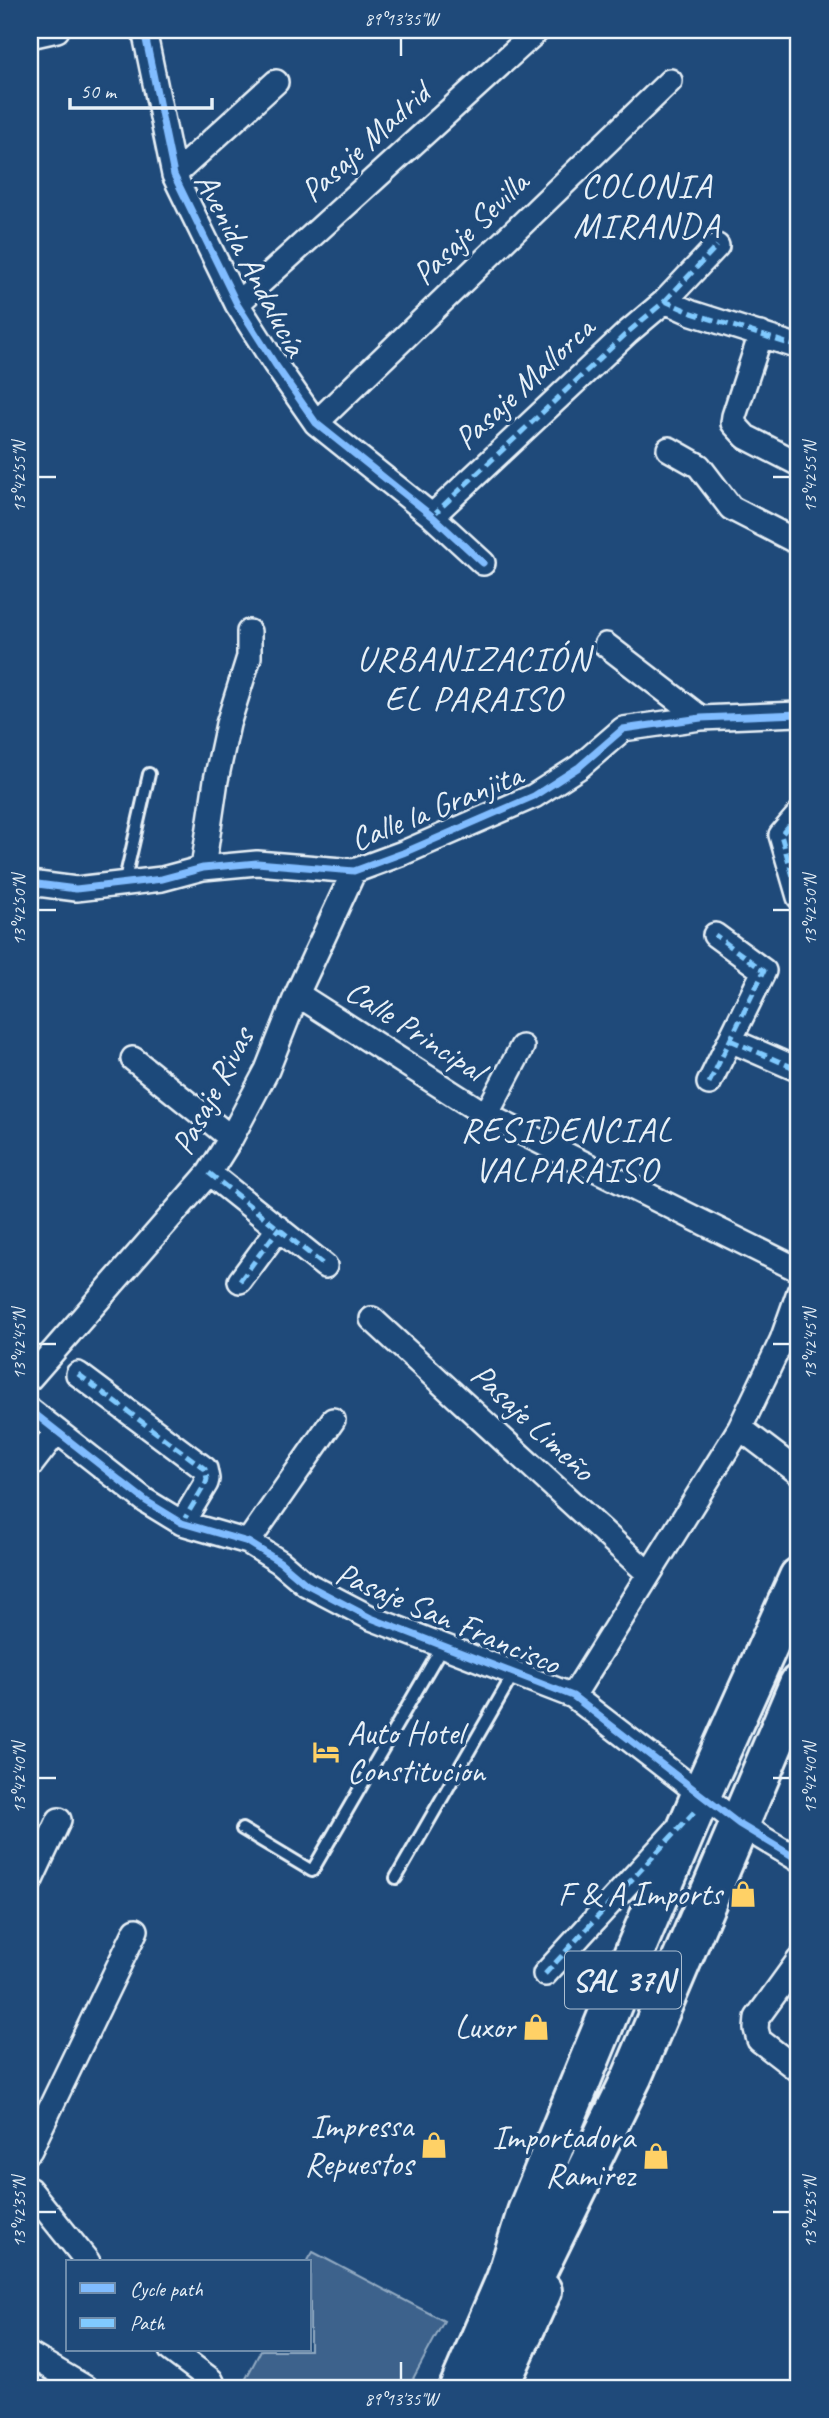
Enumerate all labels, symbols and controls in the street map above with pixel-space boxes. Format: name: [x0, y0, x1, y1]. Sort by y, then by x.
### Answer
text: 89°13'35"W: [364, 8, 441, 30]
scale bar: [70, 66, 212, 110]
street label: Pasaje Madrid: [291, 69, 442, 211]
text: 50 m: [80, 78, 118, 104]
street label: Pasaje Sevilla: [403, 160, 539, 294]
district label: COLONIA MIRANDA: [573, 163, 721, 248]
street label: Avenida Andalucía: [185, 165, 318, 365]
street label: Pasaje Mallorca: [445, 306, 605, 459]
text: 13°42'55"N: [8, 438, 30, 512]
text: 13°42'55"N: [799, 438, 821, 512]
district label: URBANIZACIÓN EL PARAISO: [357, 636, 594, 721]
street label: Calle la Granjita: [344, 753, 530, 860]
text: 13°42'50"N: [8, 871, 30, 945]
text: 13°42'50"N: [799, 871, 821, 945]
street label: Calle Principal: [338, 970, 497, 1093]
street label: Pasaje Rivas: [161, 1018, 264, 1162]
district label: RESIDENCIAL VALPARAISO: [461, 1107, 673, 1192]
text: 13°42'45"N: [8, 1305, 30, 1379]
text: 13°42'45"N: [799, 1305, 821, 1379]
street label: Pasaje Limeño: [462, 1354, 606, 1492]
street label: Pasaje San Francisco: [330, 1552, 568, 1685]
place label: Auto Hotel Constitucion: [347, 1712, 487, 1792]
hotel icon: Auto Hotel Constitucion: [311, 1737, 341, 1767]
text: 13°42'40"N: [8, 1739, 30, 1813]
text: 13°42'40"N: [799, 1739, 821, 1813]
place label: F & A Imports: [558, 1873, 725, 1915]
shop icon: F & A Imports: [728, 1879, 758, 1909]
road number: SAL 37N: [565, 1952, 681, 2008]
place label: Luxor: [455, 2006, 517, 2048]
shop icon: Luxor: [521, 2012, 551, 2042]
place label: Impressa Repuestos: [304, 2105, 416, 2185]
place label: Importadora Ramirez: [492, 2116, 638, 2196]
shop icon: Impressa Repuestos: [419, 2130, 449, 2160]
shop icon: Importadora Ramirez: [641, 2141, 671, 2171]
text: 13°42'35"N: [8, 2173, 30, 2247]
text: 13°42'35"N: [799, 2173, 821, 2247]
legend: [66, 2260, 312, 2352]
text: Cycle path: [130, 2276, 203, 2302]
text: Path: [130, 2310, 166, 2336]
text: 89°13'35"W: [364, 2388, 441, 2410]

